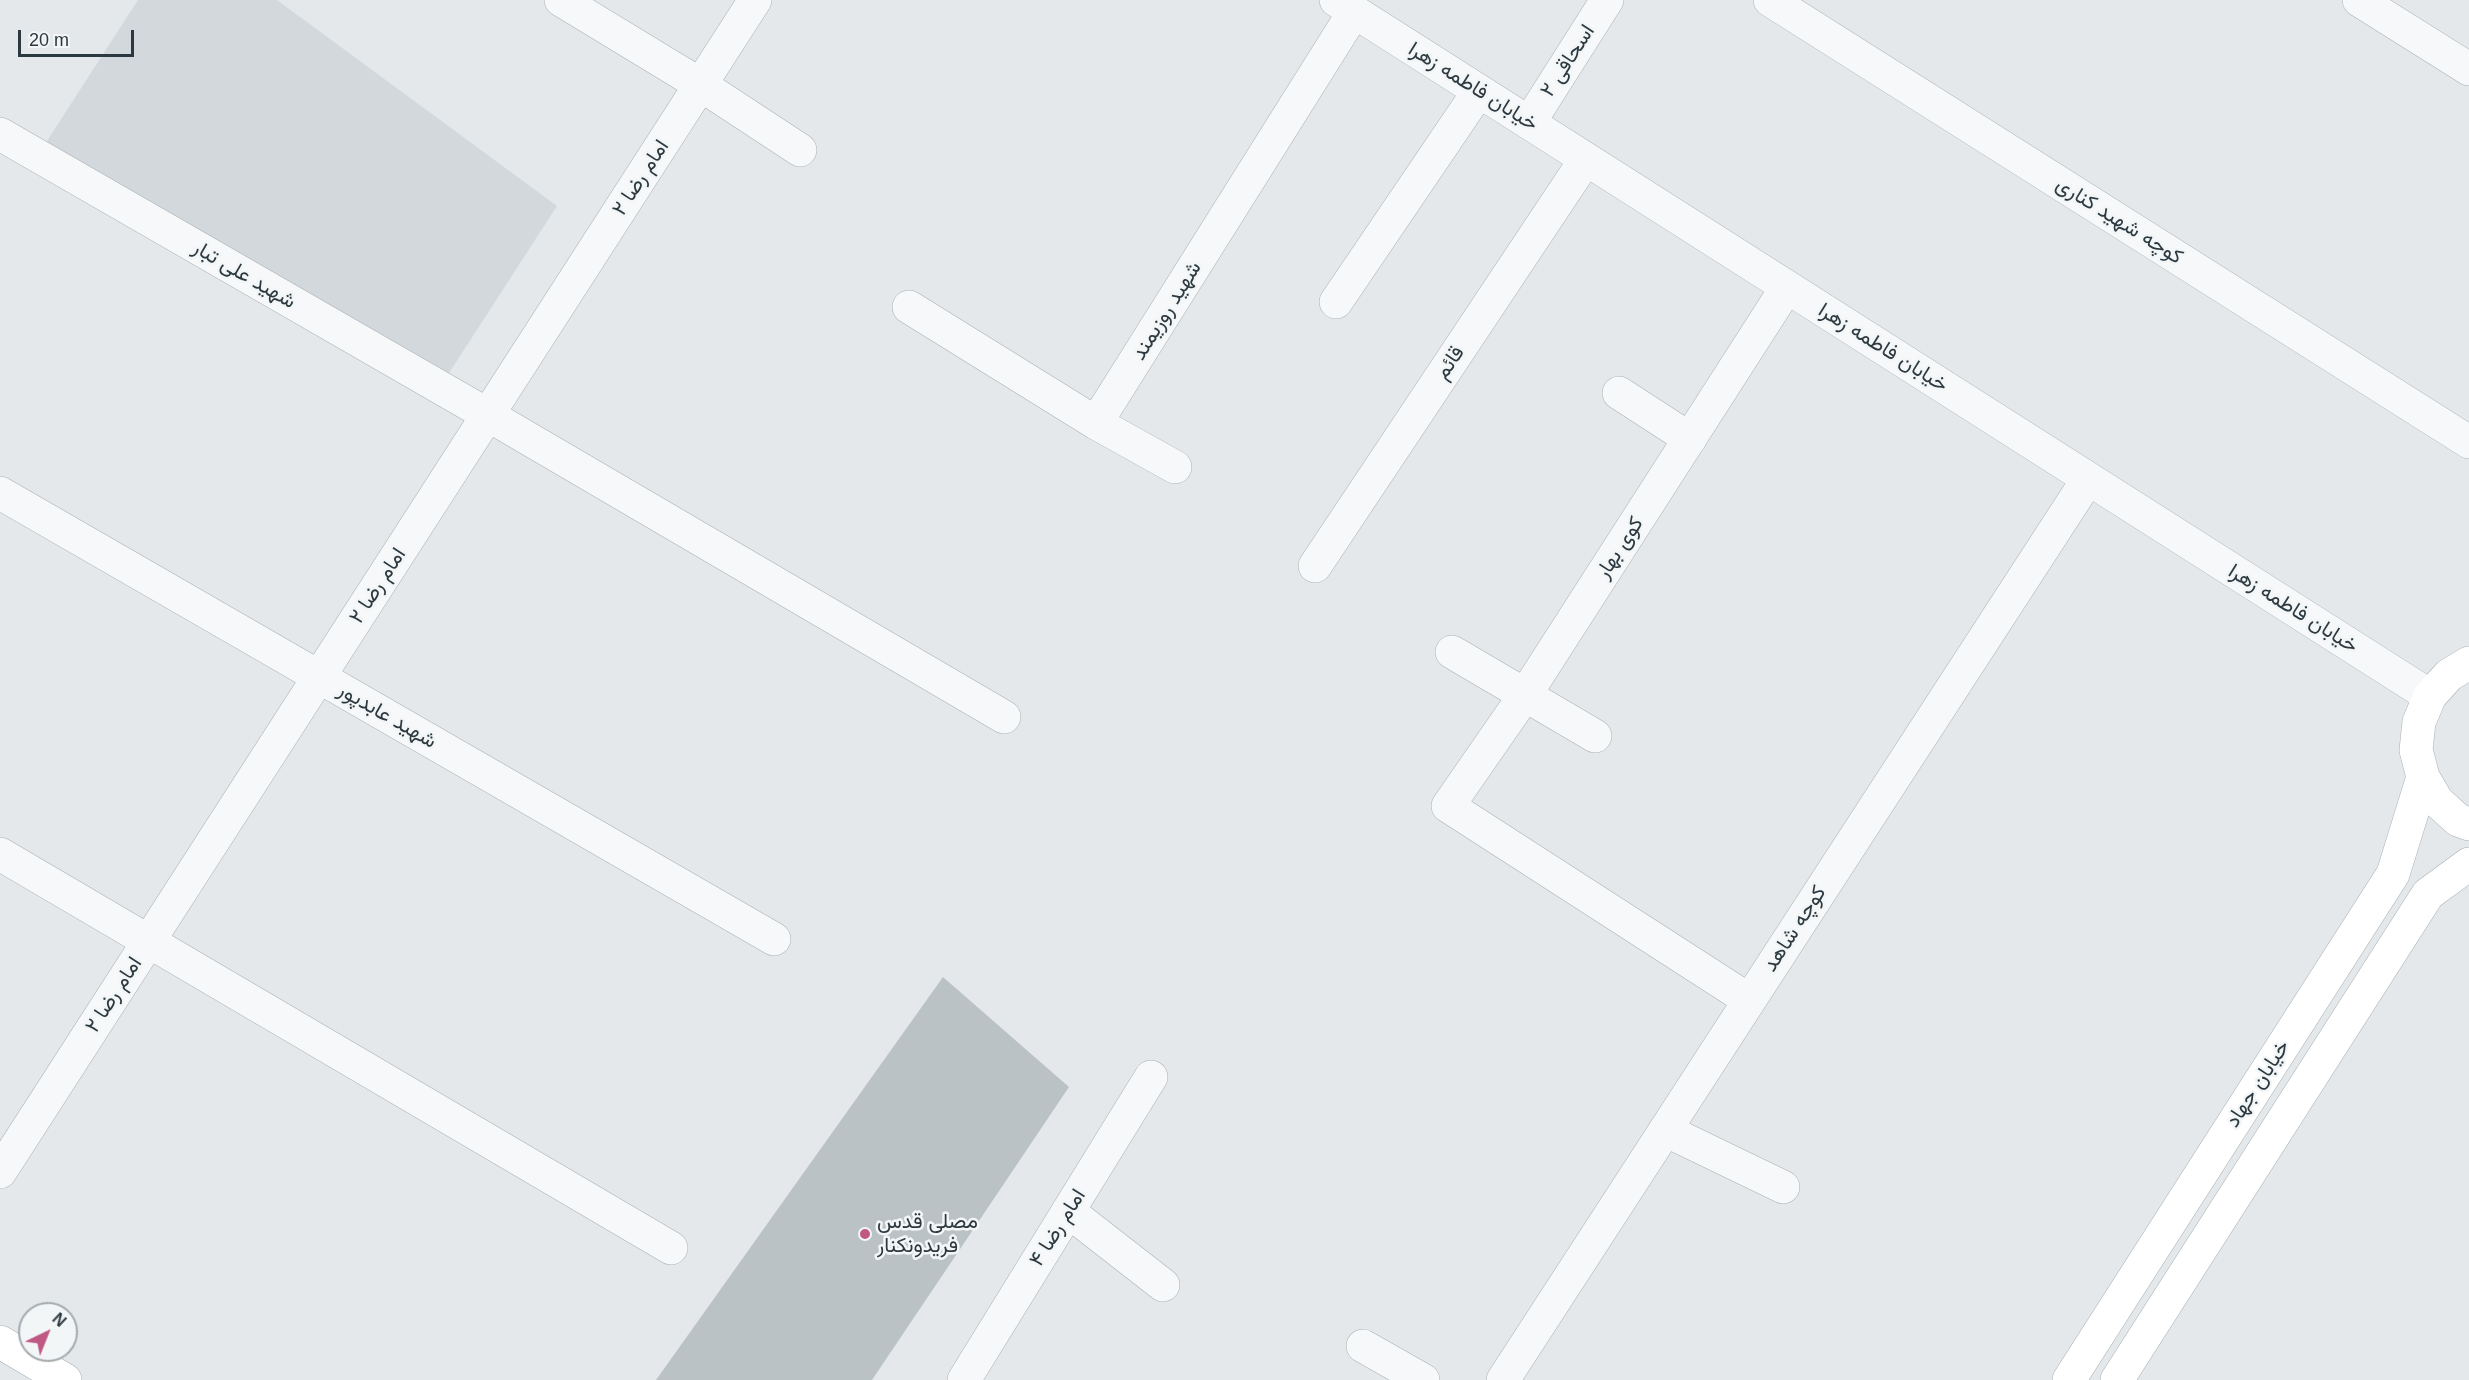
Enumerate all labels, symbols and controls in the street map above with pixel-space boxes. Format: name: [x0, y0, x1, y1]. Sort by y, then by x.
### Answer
scale bar: [21, 18, 136, 56]
street label: اسحاقی ۲: [1535, 20, 1601, 102]
text: 20 m: [29, 30, 69, 50]
street label: خیابان فاطمه زهرا: [1404, 37, 1542, 137]
street label: امام رضا ۲: [607, 135, 675, 221]
street label: کوچه شهید کناری: [2051, 172, 2187, 270]
street label: شهید علی تبار: [188, 235, 300, 315]
street label: شهید روزیمند: [1127, 257, 1207, 365]
street label: خیابان فاطمه زهرا: [1814, 298, 1952, 398]
street label: قائم: [1430, 342, 1470, 384]
street label: کوی بهار: [1591, 512, 1649, 584]
street label: امام رضا ۲: [344, 543, 412, 629]
street label: خیابان فاطمه زهرا: [2224, 559, 2362, 659]
street label: شهید عابدپور: [333, 678, 441, 754]
street label: کوچه شاهد: [1758, 881, 1832, 977]
street label: امام رضا ۲: [80, 952, 148, 1038]
street label: خیابان جهاد: [2220, 1036, 2296, 1132]
street label: امام رضا ۴: [1024, 1185, 1092, 1271]
place label: مصلی قدس فریدونکنار: [877, 1209, 978, 1259]
marker: مصلی قدس فریدونکنار: [858, 1227, 872, 1241]
north arrow: [18, 1302, 78, 1362]
text: N: [49, 1310, 69, 1330]

